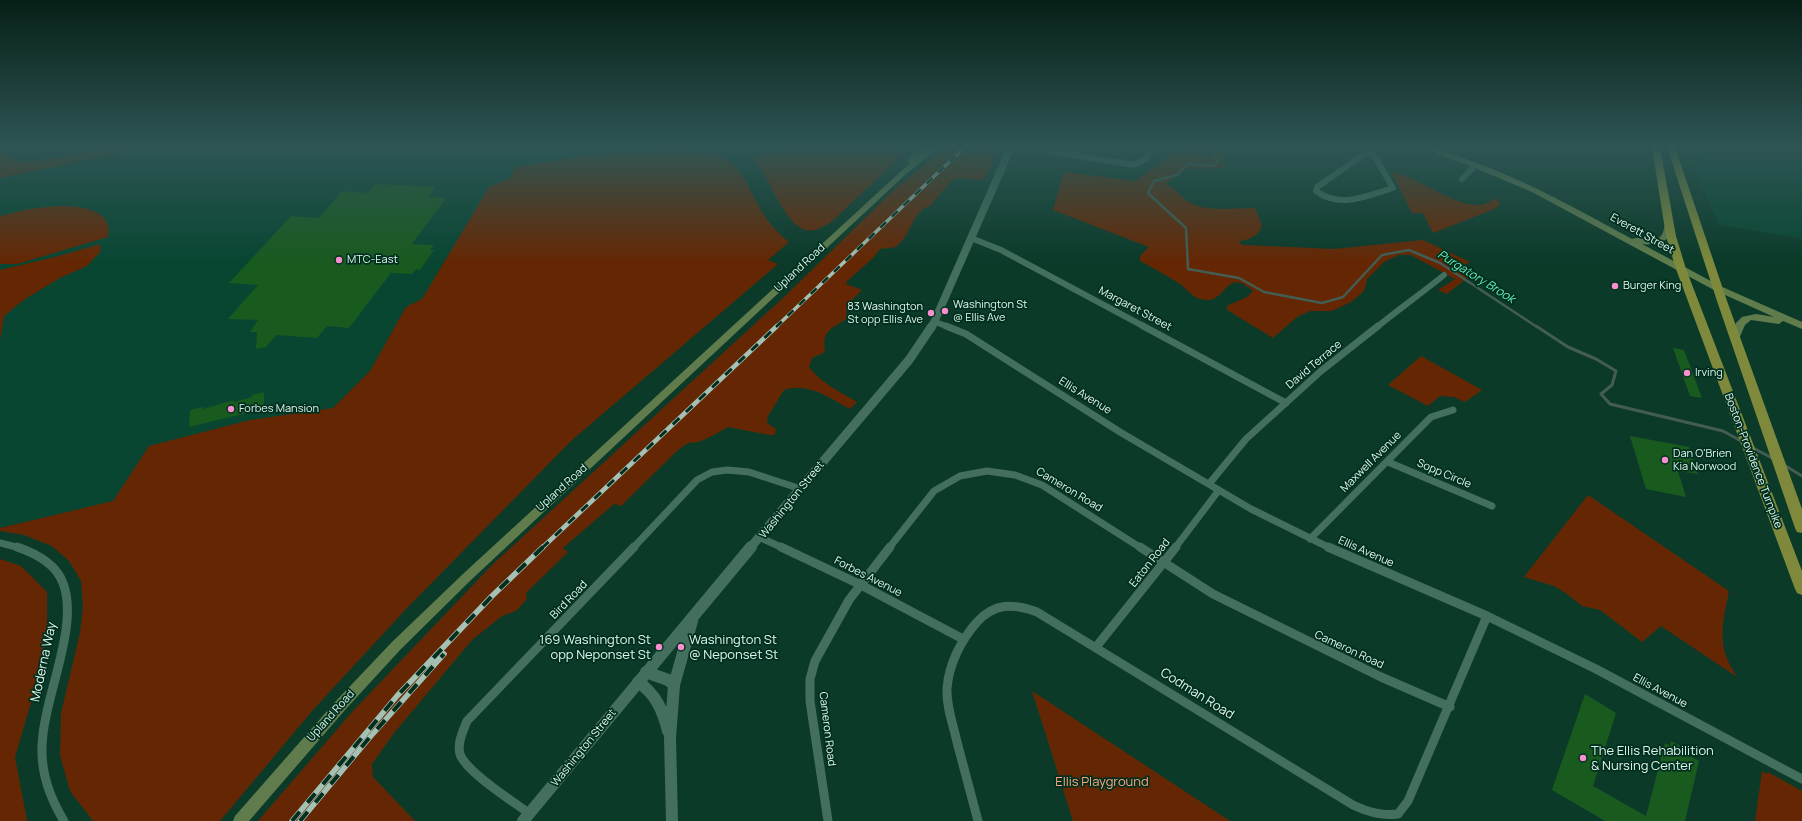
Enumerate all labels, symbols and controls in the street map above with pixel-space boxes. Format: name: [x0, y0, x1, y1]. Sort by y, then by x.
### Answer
street label: Everett Street: [1608, 211, 1676, 257]
street label: Upland Road: [772, 241, 828, 295]
water label: Purgatory Brook: [1435, 247, 1517, 307]
place label: MTC-East: [347, 253, 398, 267]
marker: MTC-East: [334, 255, 344, 265]
place label: Burger King: [1623, 279, 1681, 293]
marker: Burger King: [1610, 281, 1620, 291]
street label: Margaret Street: [1096, 284, 1174, 334]
place label: Washington St @ Ellis Ave: [953, 298, 1027, 324]
place label: 83 Washington St opp Ellis Ave: [847, 300, 923, 326]
marker: Washington St @ Ellis Ave: [940, 306, 950, 316]
marker: 83 Washington St opp Ellis Ave: [926, 308, 936, 318]
street label: David Terrace: [1284, 338, 1344, 392]
place label: Irving: [1695, 366, 1723, 380]
marker: Irving: [1682, 368, 1692, 378]
street label: Ellis Avenue: [1056, 375, 1114, 417]
street label: Boston-Providence Turnpike: [1721, 392, 1785, 530]
place label: Forbes Mansion: [239, 402, 319, 416]
marker: Forbes Mansion: [226, 404, 236, 414]
street label: Maxwell Avenue: [1338, 429, 1404, 495]
place label: Dan O'Brien Kia Norwood: [1673, 447, 1736, 473]
marker: Dan O'Brien Kia Norwood: [1660, 455, 1670, 465]
street label: Sopp Circle: [1415, 457, 1473, 491]
street label: Washington Street: [757, 459, 827, 541]
street label: Upland Road: [534, 462, 590, 514]
street label: Cameron Road: [1034, 465, 1104, 515]
street label: Ellis Avenue: [1336, 534, 1396, 570]
street label: Eaton Road: [1127, 536, 1173, 590]
street label: Forbes Avenue: [832, 554, 904, 600]
street label: Bird Road: [548, 578, 590, 622]
street label: Moderna Way: [28, 621, 60, 703]
street label: Cameron Road: [1312, 628, 1386, 672]
place label: 169 Washington St opp Neponset St: [539, 632, 651, 663]
place label: Washington St @ Neponset St: [689, 632, 778, 663]
marker: 169 Washington St opp Neponset St: [654, 642, 664, 652]
marker: Washington St @ Neponset St: [676, 642, 686, 652]
street label: Codman Road: [1157, 665, 1237, 723]
street label: Ellis Avenue: [1631, 671, 1689, 711]
street label: Upland Road: [305, 688, 357, 744]
street label: Cameron Road: [816, 691, 838, 767]
street label: Washington Street: [549, 707, 619, 789]
place label: The Ellis Rehabilition & Nursing Center: [1591, 743, 1714, 774]
marker: The Ellis Rehabilition & Nursing Center: [1578, 753, 1588, 763]
park label: Ellis Playground: [1055, 774, 1149, 790]

